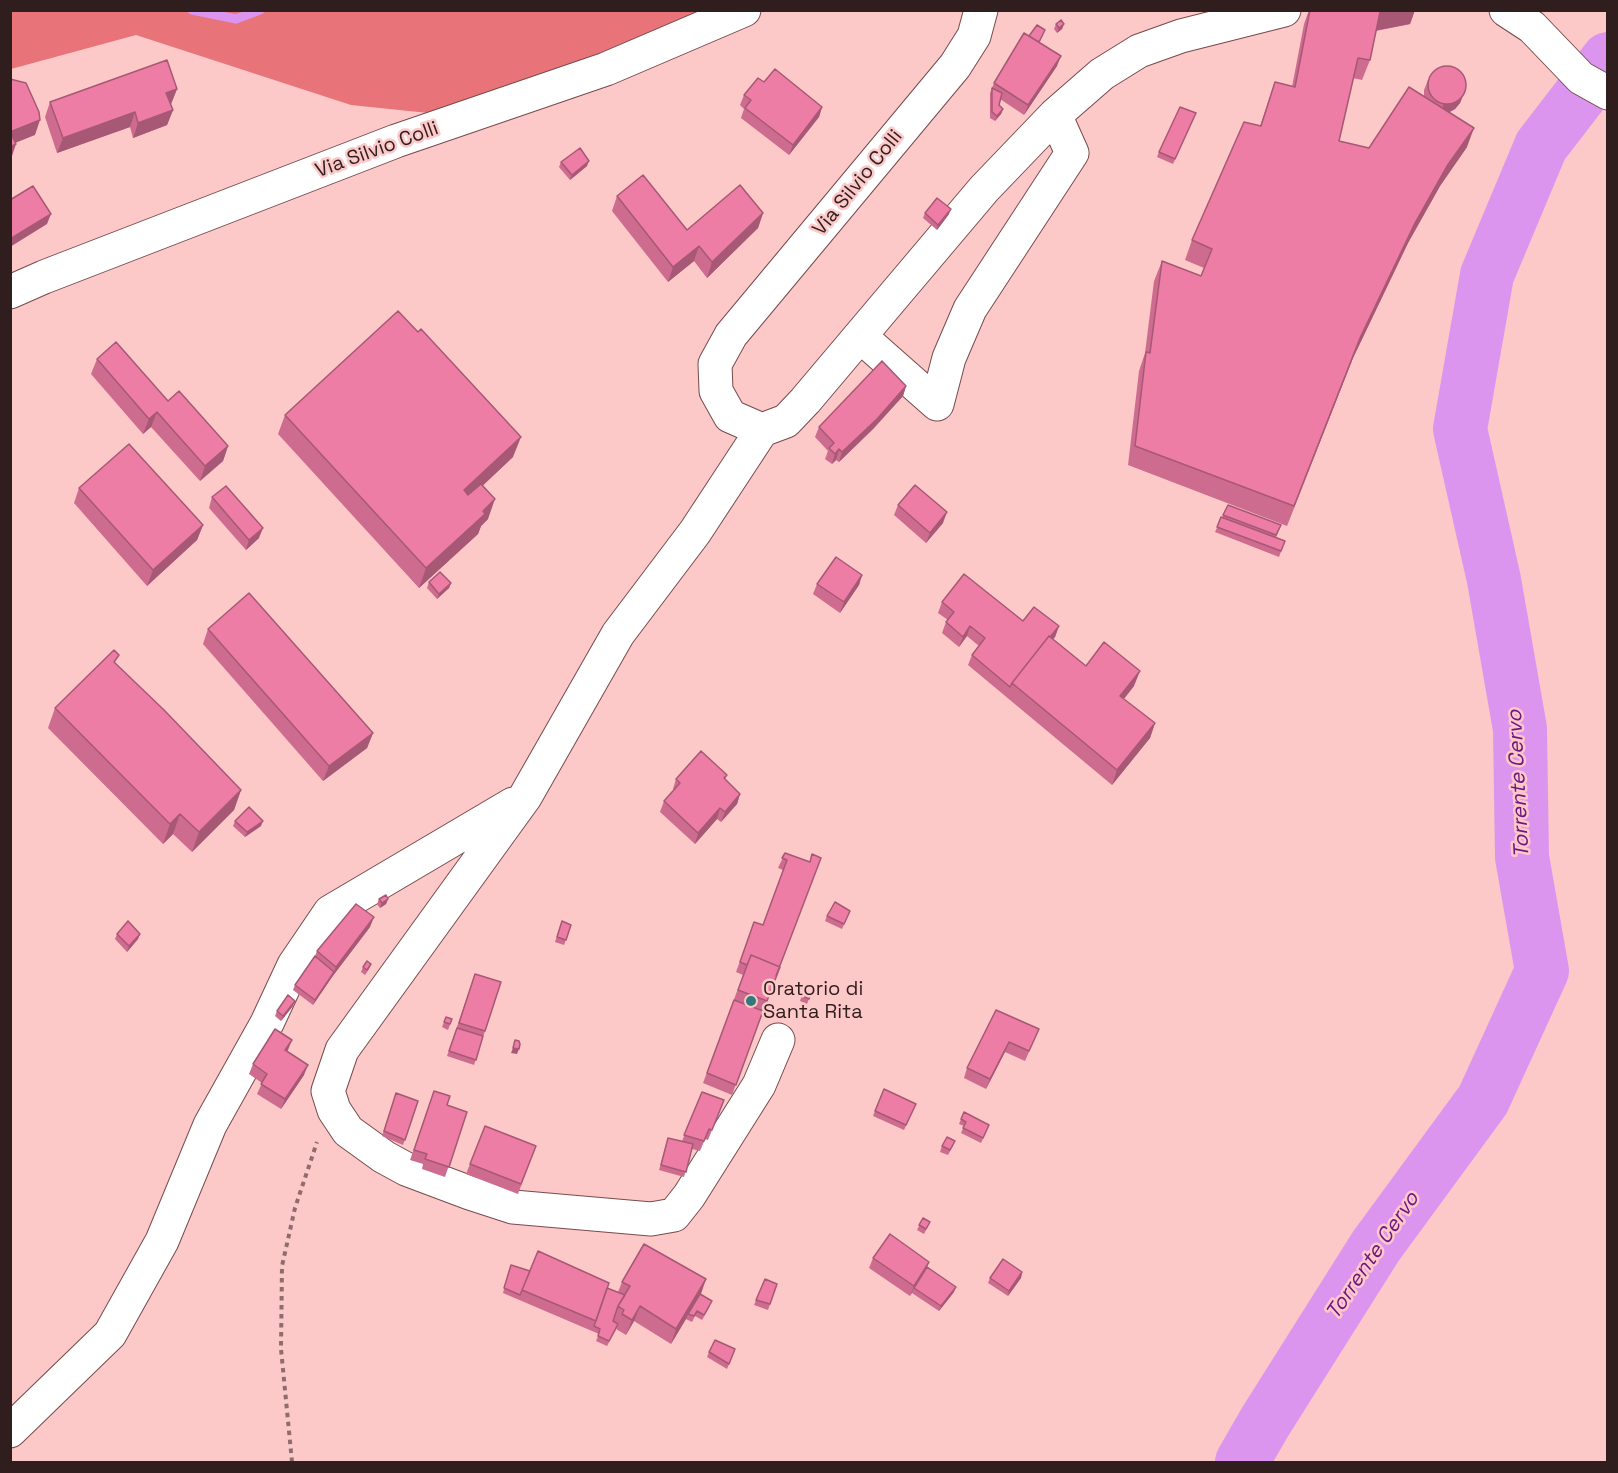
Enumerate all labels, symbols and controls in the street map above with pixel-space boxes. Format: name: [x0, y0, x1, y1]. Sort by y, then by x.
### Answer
street label: Via Silvio Colli: [312, 117, 442, 183]
street label: Via Silvio Colli: [808, 125, 908, 241]
water label: Torrente Cervo: [1503, 709, 1535, 859]
place label: Oratorio di Santa Rita: [763, 978, 863, 1025]
marker: Oratorio di Santa Rita: [744, 994, 758, 1008]
water label: Torrente Cervo: [1321, 1187, 1425, 1325]

